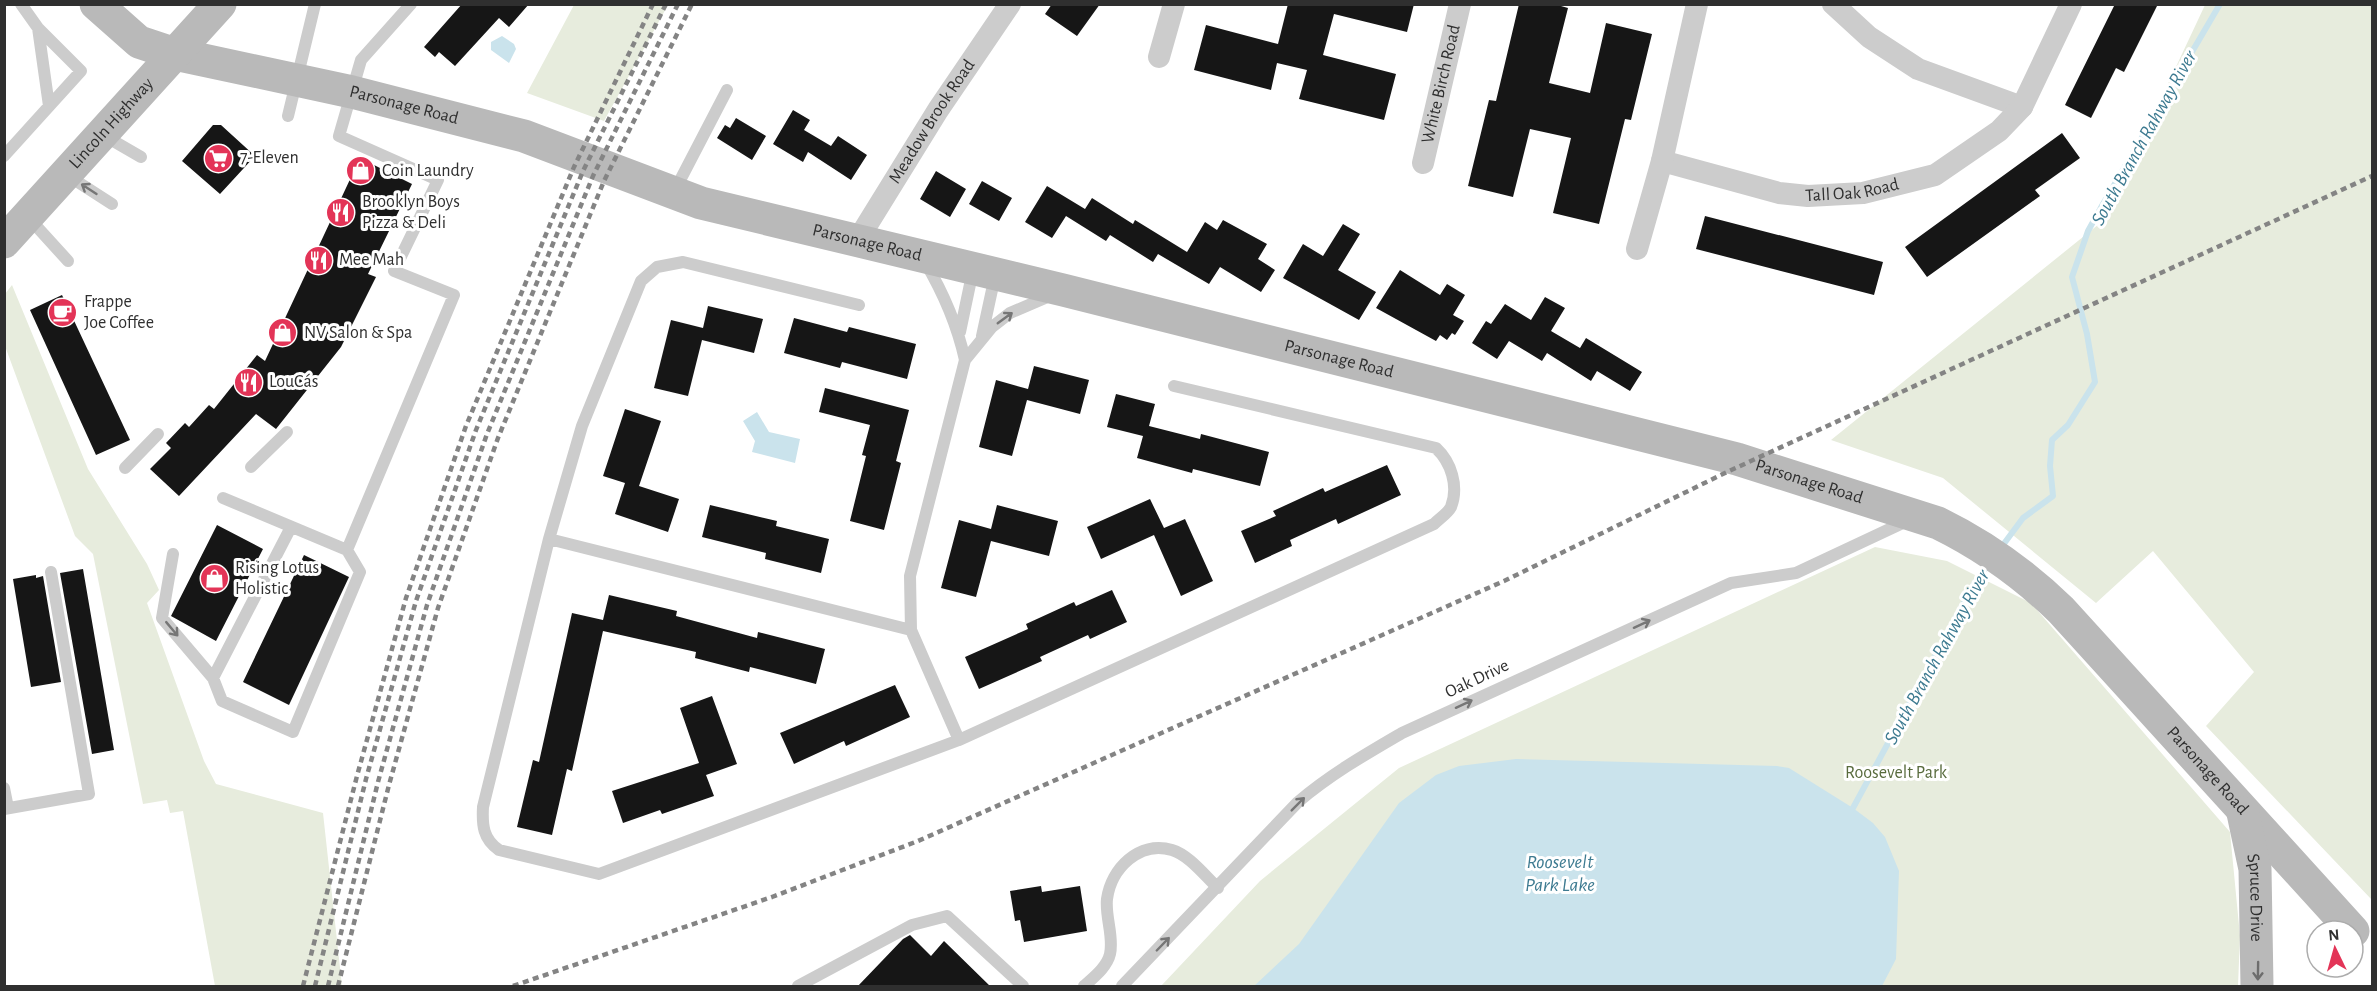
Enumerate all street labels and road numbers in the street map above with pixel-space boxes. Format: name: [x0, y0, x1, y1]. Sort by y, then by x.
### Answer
street label: White Birch Road: [1419, 23, 1464, 145]
street label: Meadow Brook Road: [886, 56, 978, 187]
street label: Lincoln Highway: [66, 74, 157, 172]
street label: Parsonage Road: [348, 83, 460, 128]
street label: Tall Oak Road: [1805, 175, 1901, 205]
street label: Parsonage Road: [811, 221, 924, 265]
street label: Parsonage Road: [1283, 337, 1395, 382]
street label: Parsonage Road: [1753, 456, 1865, 507]
street label: Oak Drive: [1442, 656, 1512, 702]
street label: Parsonage Road: [2163, 723, 2252, 818]
street label: Spruce Drive: [2243, 852, 2265, 942]

